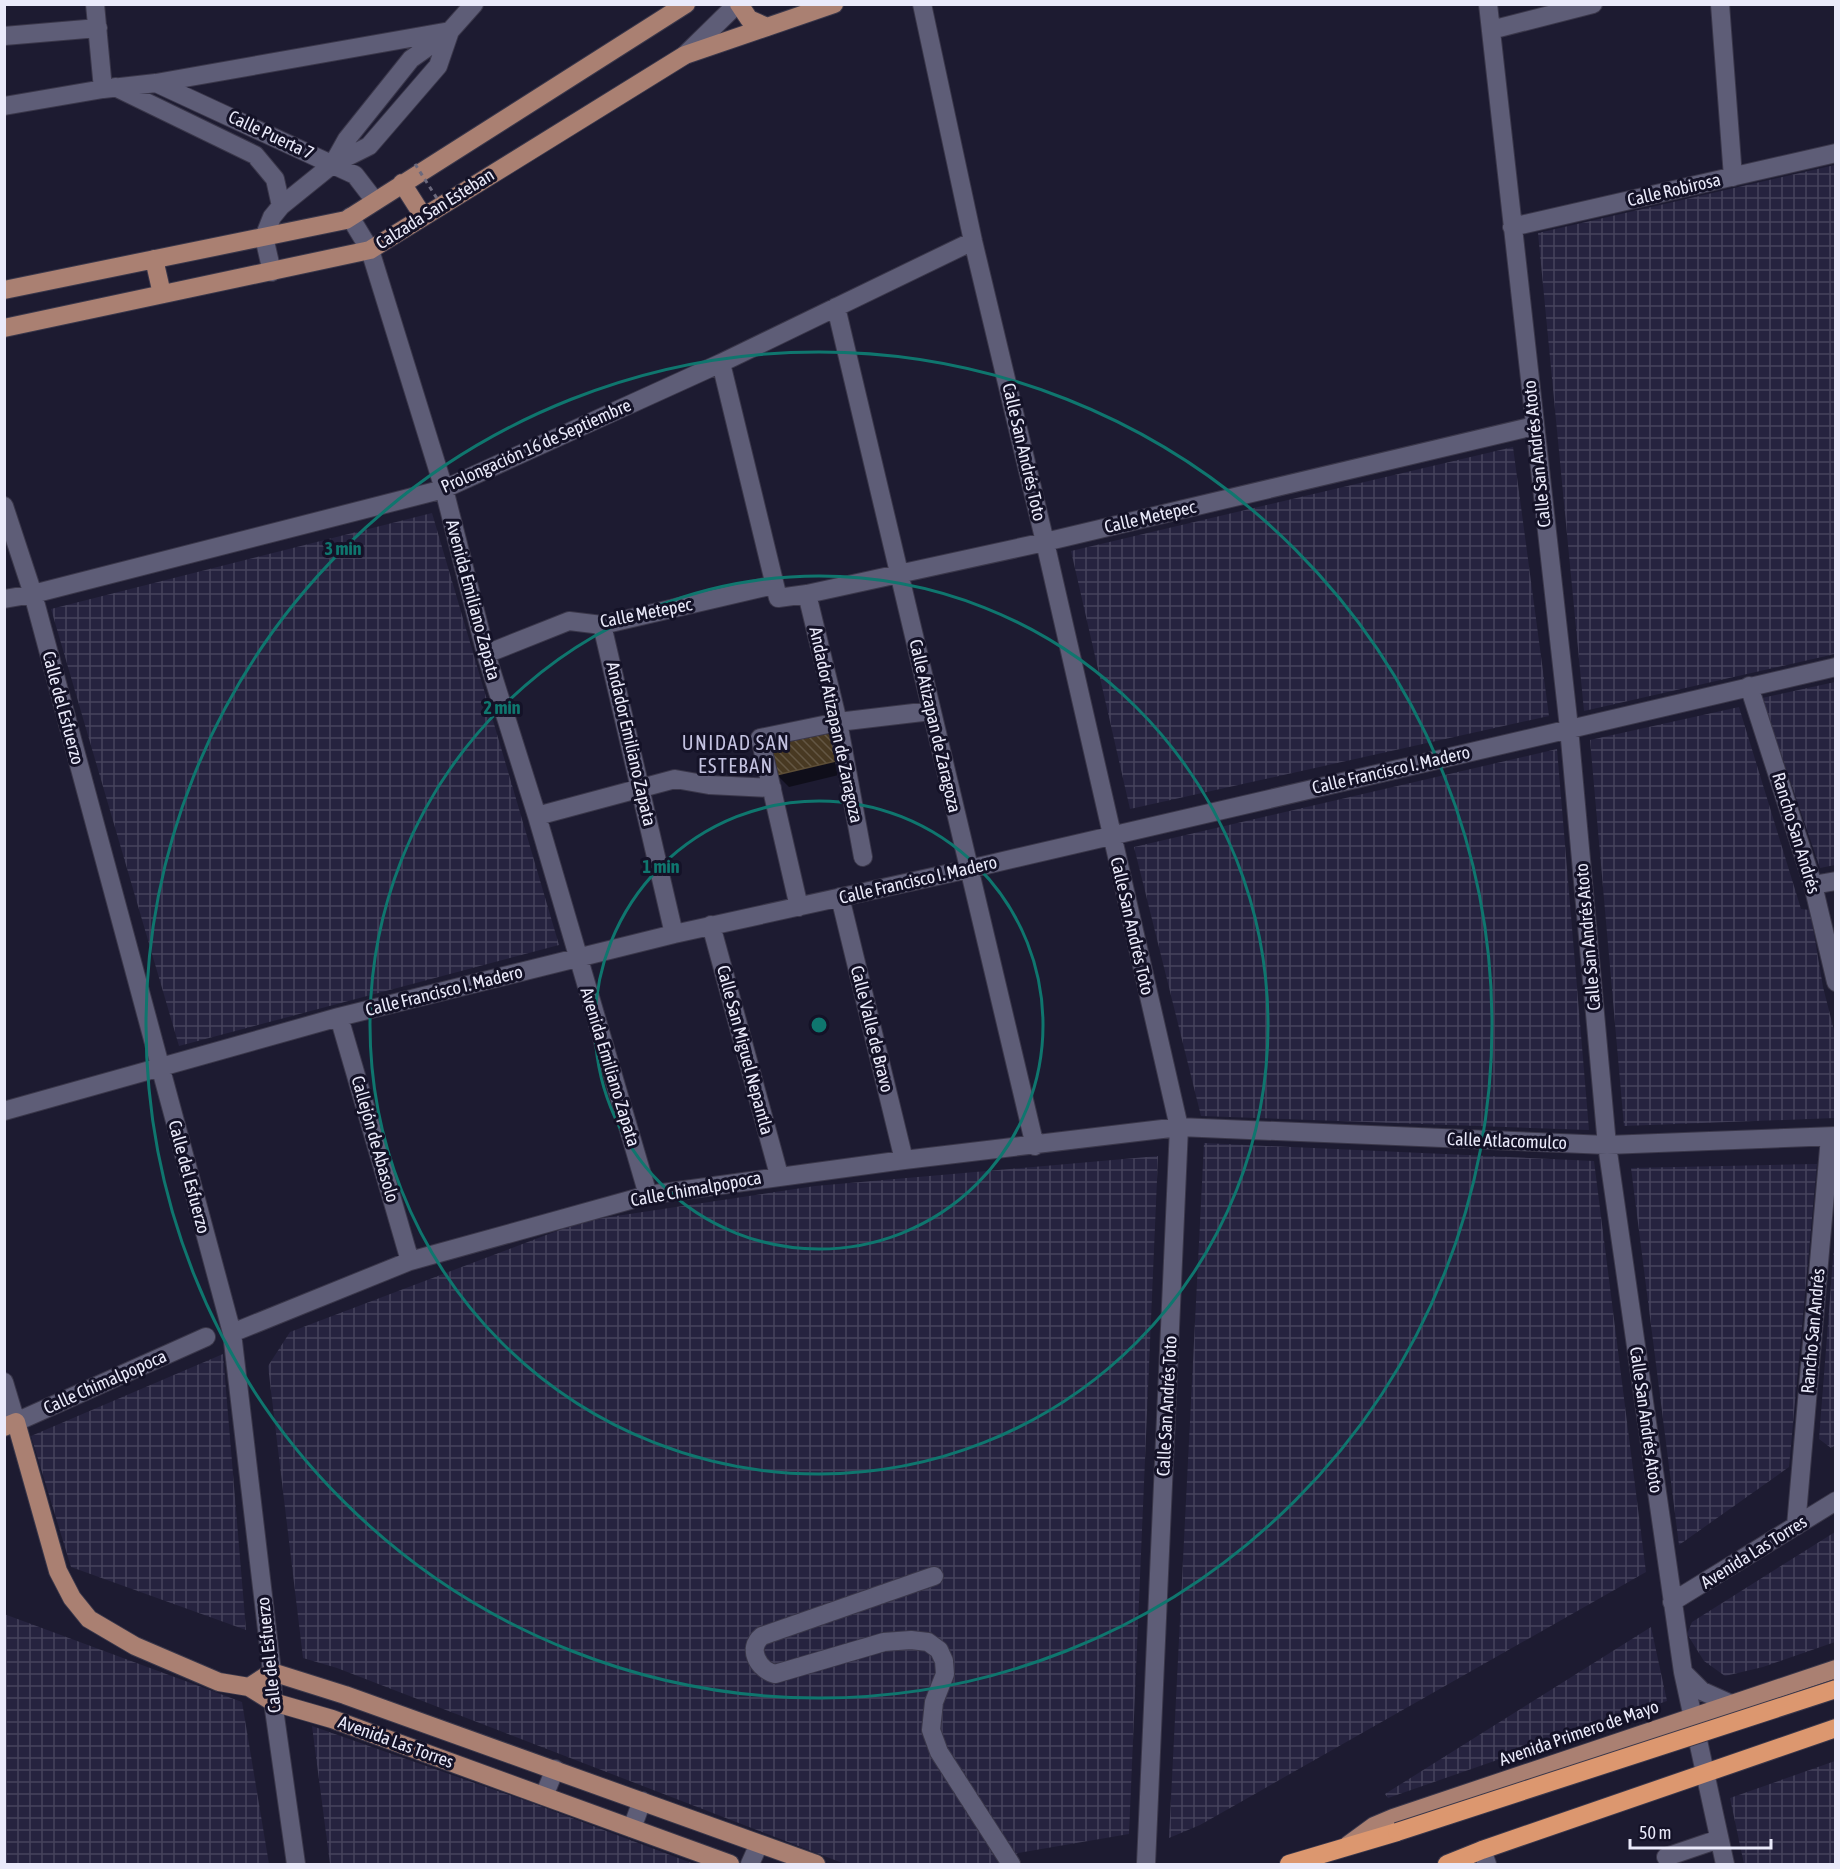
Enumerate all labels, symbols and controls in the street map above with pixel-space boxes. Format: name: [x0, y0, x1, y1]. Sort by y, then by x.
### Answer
street label: Calle Puerta 7: [225, 106, 317, 163]
street label: Calzada San Esteban: [372, 164, 498, 253]
street label: Calle Robirosa: [1625, 169, 1723, 210]
street label: Calle San Andrés Atoto: [1518, 379, 1555, 529]
street label: Calle San Andrés Toto: [998, 381, 1051, 523]
street label: Prolongación 16 de Septiembre: [437, 394, 634, 497]
street label: Calle Metepec: [1102, 496, 1198, 537]
street label: Avenida Emiliano Zapata: [442, 517, 505, 682]
text: 3 min: [325, 538, 362, 559]
street label: Calle Metepec: [598, 593, 694, 632]
street label: Andador Atizapan de Zaragoza: [805, 625, 868, 825]
street label: Calle Atizapan de Zaragoza: [905, 637, 966, 814]
street label: Calle del Esfuerzo: [38, 649, 89, 767]
street label: Andador Emiliano Zapata: [602, 660, 661, 828]
text: 2 min: [484, 697, 521, 718]
district label: UNIDAD SAN ESTEBAN: [682, 731, 790, 777]
street label: Calle Francisco I. Madero: [1310, 741, 1472, 798]
street label: Rancho San Andrés: [1768, 770, 1825, 896]
street label: Calle Francisco I. Madero: [837, 851, 999, 908]
street label: Calle San Andrés Toto: [1106, 855, 1159, 997]
text: 1 min: [643, 856, 680, 877]
street label: Calle San Andrés Atoto: [1571, 863, 1604, 1012]
street label: Calle Francisco I. Madero: [363, 961, 525, 1020]
street label: Calle San Miguel Nepantla: [713, 963, 778, 1137]
street label: Calle Valle de Bravo: [847, 963, 898, 1094]
street label: Avenida Emiliano Zapata: [576, 985, 645, 1149]
centre of rings: [809, 1015, 829, 1035]
street label: Callejón de Abasolo: [347, 1073, 404, 1205]
street label: Calle del Esfuerzo: [164, 1118, 215, 1236]
street label: Calle Atlacomulco: [1447, 1128, 1567, 1153]
street label: Calle Chimalpopoca: [629, 1167, 763, 1210]
street label: Rancho San Andrés: [1797, 1268, 1828, 1394]
street label: Calle San Andrés Toto: [1152, 1335, 1181, 1477]
street label: Calle Chimalpopoca: [40, 1345, 170, 1418]
street label: Calle San Andrés Atoto: [1626, 1345, 1667, 1495]
street label: Avenida Las Torres: [1697, 1511, 1811, 1593]
street label: Calle del Esfuerzo: [252, 1596, 285, 1714]
street label: Avenida Primero de Mayo: [1496, 1695, 1661, 1770]
street label: Avenida Las Torres: [336, 1711, 457, 1772]
scale bar: [1630, 1812, 1771, 1850]
text: 50 m: [1639, 1822, 1671, 1843]

